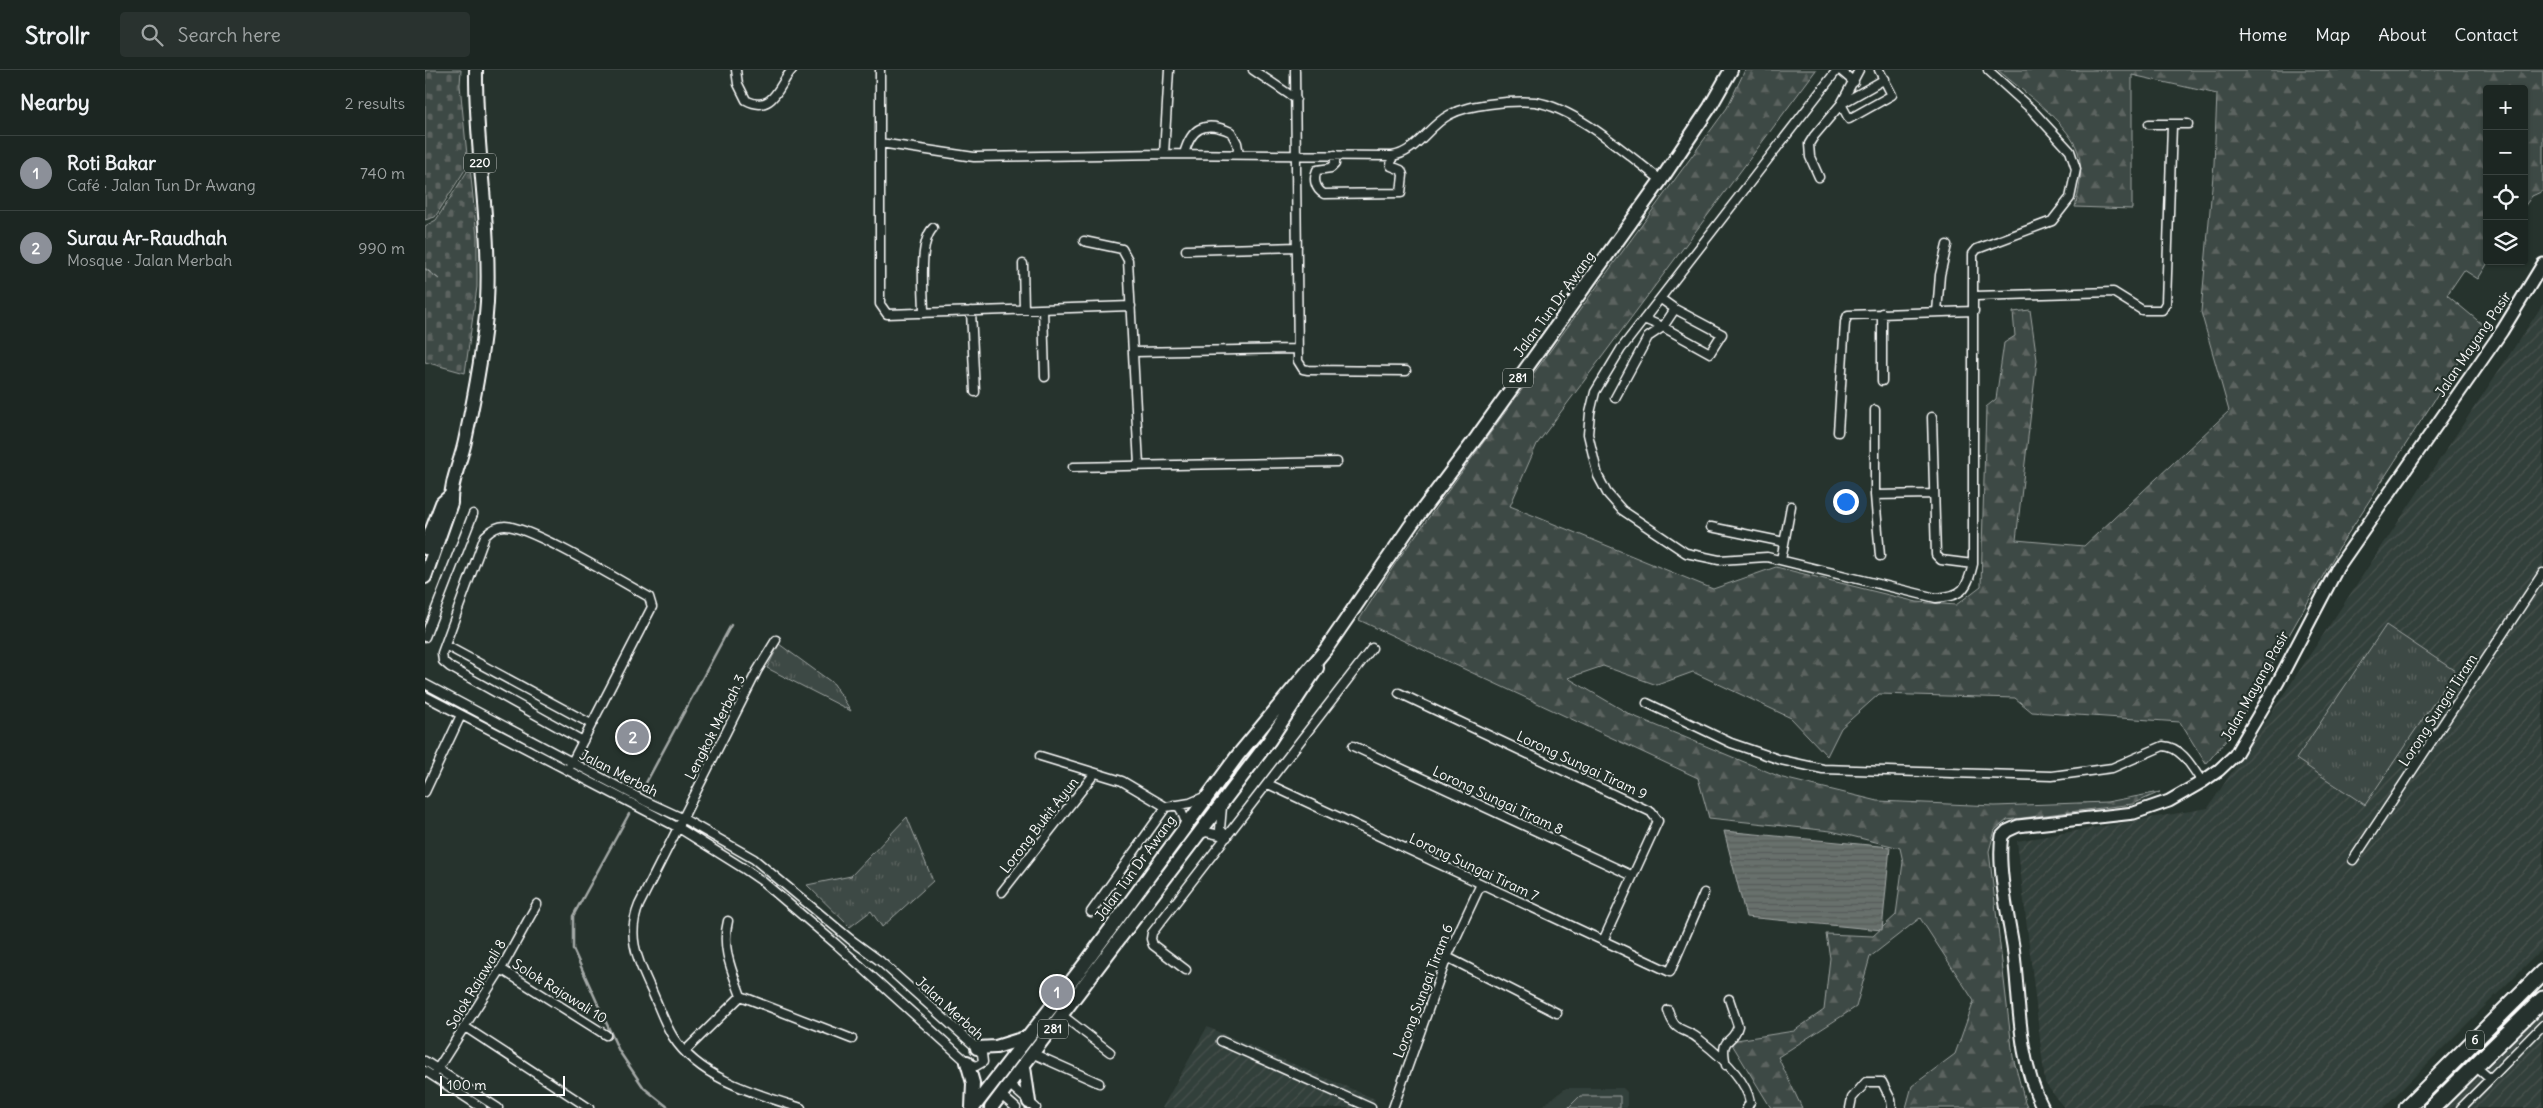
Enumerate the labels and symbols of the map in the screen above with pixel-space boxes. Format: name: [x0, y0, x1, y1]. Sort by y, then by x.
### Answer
road number: 220: [464, 154, 496, 172]
street label: Jalan Tun Dr Awang: [1510, 248, 1598, 360]
street label: Jalan Mayang Pasir: [2431, 288, 2515, 400]
road number: 281: [1503, 368, 1533, 388]
your location: [1833, 489, 1859, 515]
street label: Jalan Mayang Pasir: [2217, 627, 2293, 744]
street label: Lorong Sungai Tiram: [2395, 650, 2481, 770]
street label: Lengkok Merbah 3: [681, 671, 749, 783]
pin: 2: [617, 718, 649, 756]
street label: Lorong Sungai Tiram 9: [1514, 727, 1650, 803]
street label: Jalan Merbah: [577, 745, 661, 801]
street label: Lorong Sungai Tiram 8: [1430, 762, 1566, 838]
street label: Lorong Bukit Ayun: [996, 773, 1082, 877]
street label: Jalan Tun Dr Awang: [1091, 812, 1179, 924]
street label: Lorong Sungai Tiram 7: [1406, 829, 1542, 905]
street label: Lorong Sungai Tiram 6: [1389, 921, 1457, 1061]
street label: Solok Rajawali 8: [442, 936, 510, 1032]
street label: Solok Rajawali 10: [509, 955, 611, 1027]
street label: Jalan Merbah: [912, 973, 988, 1043]
pin: 1: [1041, 973, 1073, 1011]
road number: 281: [1038, 1020, 1068, 1039]
road number: 6: [2466, 1030, 2484, 1050]
scale bar: [440, 1073, 565, 1096]

